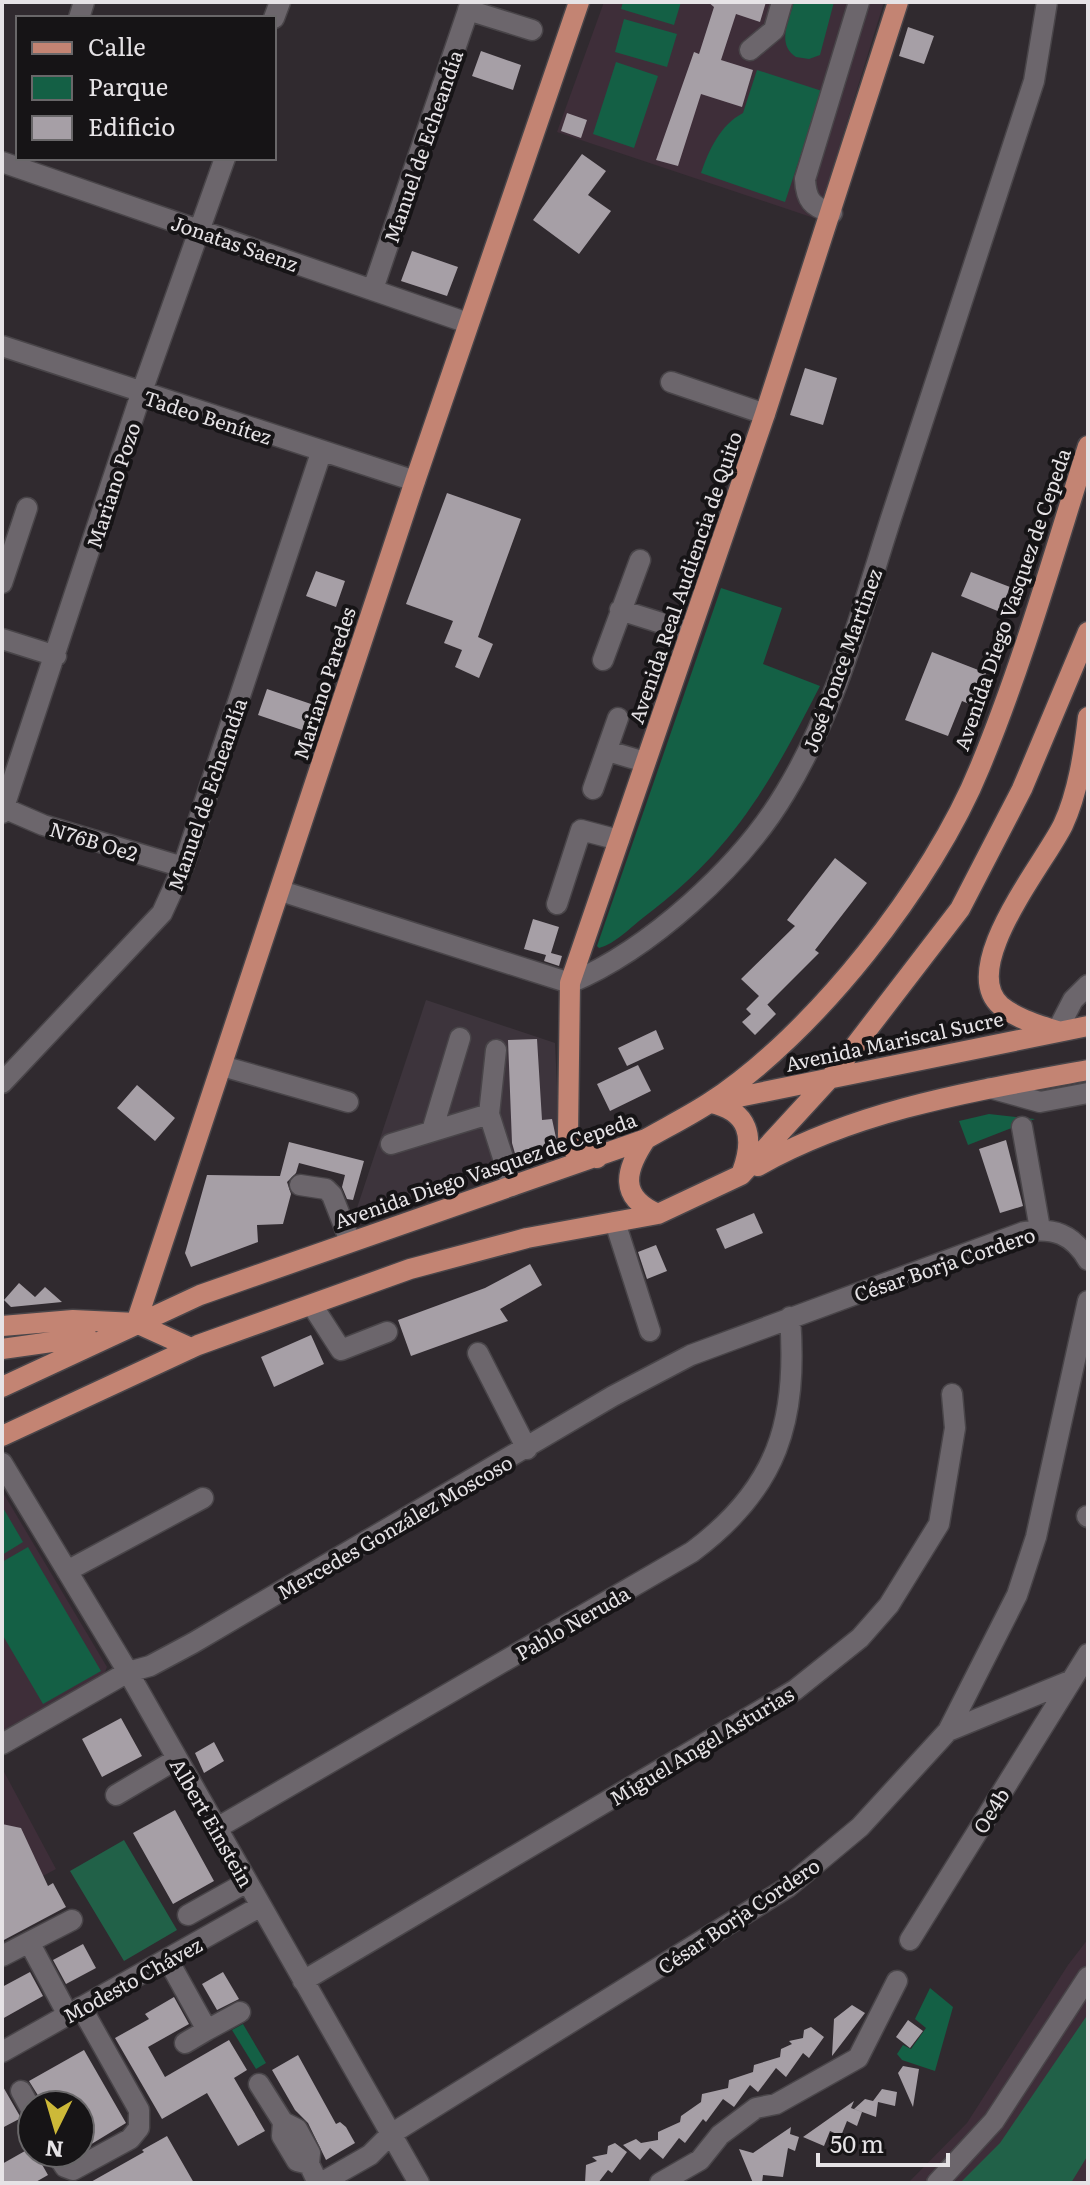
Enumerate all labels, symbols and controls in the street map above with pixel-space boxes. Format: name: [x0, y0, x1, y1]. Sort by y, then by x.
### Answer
legend: [16, 16, 276, 160]
text: Calle: [88, 28, 146, 63]
street label: Manuel de Echeandía: [375, 45, 469, 247]
text: Parque: [88, 68, 168, 103]
text: Edificio: [88, 108, 175, 143]
street label: Jonatas Saenz: [168, 206, 303, 278]
street label: Tadeo Benítez: [140, 381, 276, 451]
street label: Mariano Pozo: [78, 418, 146, 552]
street label: Avenida Real Audiencia de Quito: [620, 427, 748, 727]
street label: Avenida Diego Vasquez de Cepeda: [945, 444, 1077, 754]
street label: José Ponce Martinez: [794, 564, 888, 756]
street label: Mariano Paredes: [284, 603, 362, 763]
street label: Manuel de Echeandía: [159, 693, 253, 895]
street label: N76B Oe2: [46, 812, 142, 868]
street label: Avenida Mariscal Sucre: [782, 1002, 1006, 1078]
street label: Avenida Diego Vasquez de Cepeda: [330, 1103, 640, 1235]
street label: César Borja Cordero: [849, 1218, 1039, 1308]
street label: Mercedes González Moscoso: [271, 1446, 517, 1606]
street label: Pablo Neruda: [509, 1577, 635, 1667]
street label: Miguel Angel Asturias: [603, 1678, 799, 1812]
street label: Albert Einstein: [164, 1752, 262, 1892]
street label: Oe4b: [964, 1781, 1016, 1839]
street label: César Borja Cordero: [651, 1849, 825, 1981]
street label: Modesto Chávez: [57, 1928, 207, 2030]
north arrow: [16, 2089, 96, 2169]
scale bar: [818, 2117, 948, 2167]
text: 50 m: [830, 2125, 884, 2160]
text: N: [43, 2133, 65, 2168]

